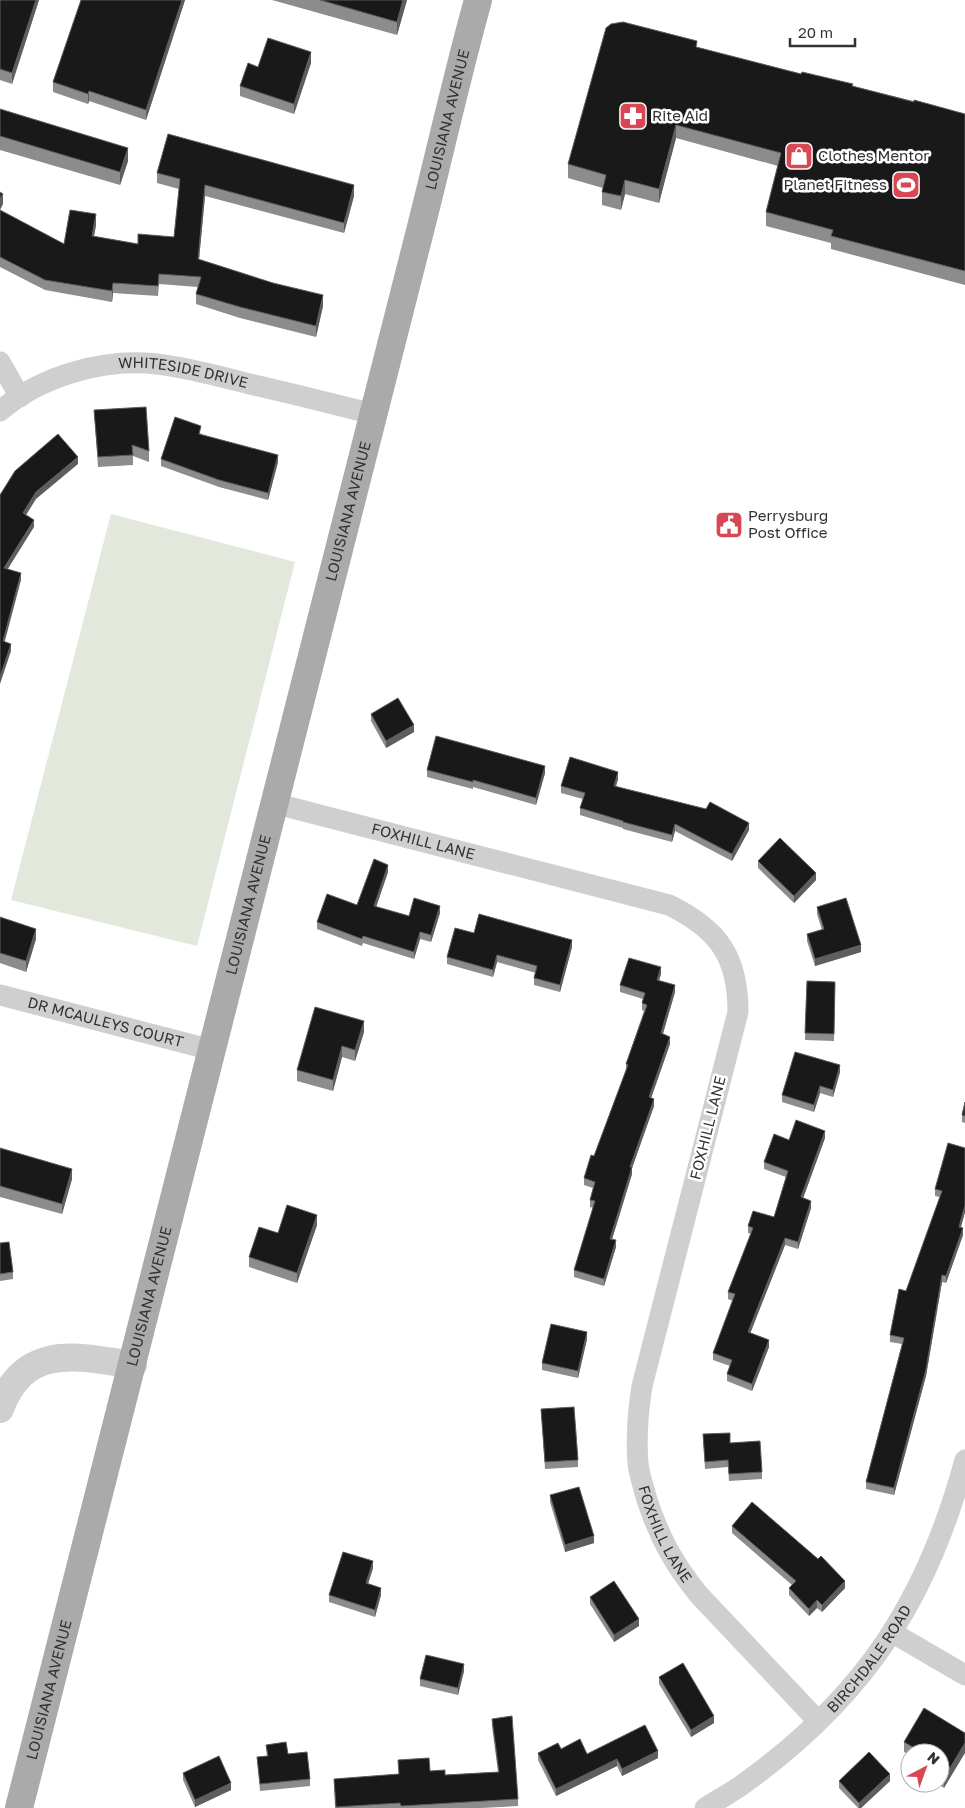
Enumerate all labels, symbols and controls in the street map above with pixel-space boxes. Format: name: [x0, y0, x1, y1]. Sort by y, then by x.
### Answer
scale bar: [790, 15, 855, 47]
text: 20 m: [798, 23, 833, 41]
street label: LOUISIANA AVENUE: [421, 47, 473, 191]
pharmacy icon: Rite Aid: [618, 101, 648, 131]
place label: Rite Aid: [652, 106, 708, 124]
shop icon: Clothes Mentor: [784, 141, 814, 171]
place label: Clothes Mentor: [818, 146, 929, 164]
sports icon: Planet Fitness: [891, 170, 921, 200]
place label: Planet Fitness: [783, 175, 887, 193]
street label: WHITESIDE DRIVE: [118, 353, 250, 391]
street label: LOUISIANA AVENUE: [321, 439, 374, 583]
place label: Perrysburg Post Office: [748, 506, 828, 541]
public building icon: Perrysburg Post Office: [714, 510, 744, 540]
street label: FOXHILL LANE: [370, 819, 477, 863]
street label: LOUISIANA AVENUE: [221, 833, 274, 976]
street label: DR MCAULEYS COURT: [26, 993, 185, 1050]
street label: FOXHILL LANE: [685, 1074, 729, 1181]
street label: LOUISIANA AVENUE: [122, 1224, 175, 1368]
street label: FOXHILL LANE: [635, 1483, 696, 1586]
street label: BIRCHDALE ROAD: [823, 1601, 914, 1716]
street label: LOUISIANA AVENUE: [22, 1618, 75, 1761]
north arrow: [900, 1743, 950, 1793]
text: N: [924, 1748, 943, 1768]

